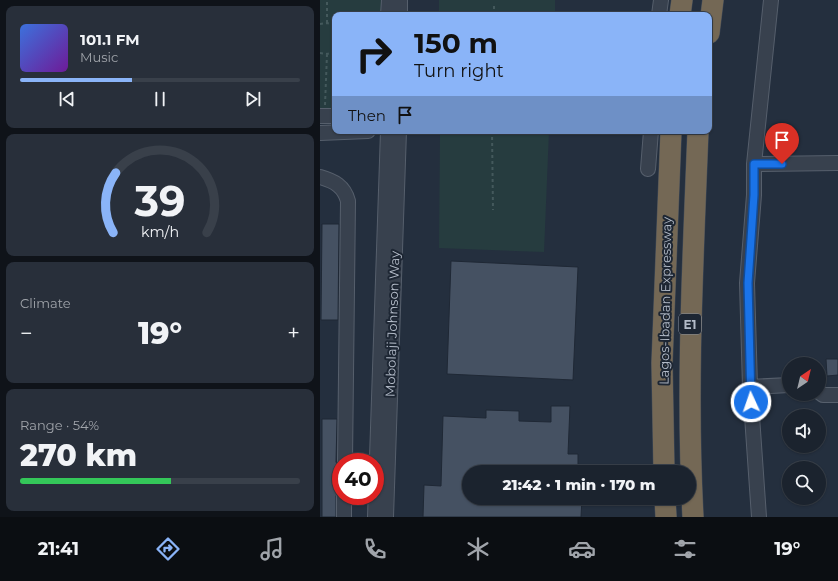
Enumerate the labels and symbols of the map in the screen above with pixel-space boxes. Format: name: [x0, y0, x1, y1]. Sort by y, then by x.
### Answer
pin: [765, 123, 799, 164]
street label: Lagos-Ibadan Expressway: [656, 216, 674, 385]
street label: Mobolaji Johnson Way: [381, 250, 403, 397]
road number: E1: [679, 314, 701, 334]
north arrow: [782, 357, 826, 401]
position arrow: [730, 381, 772, 423]
speed limit sign: 40: [332, 453, 384, 505]

